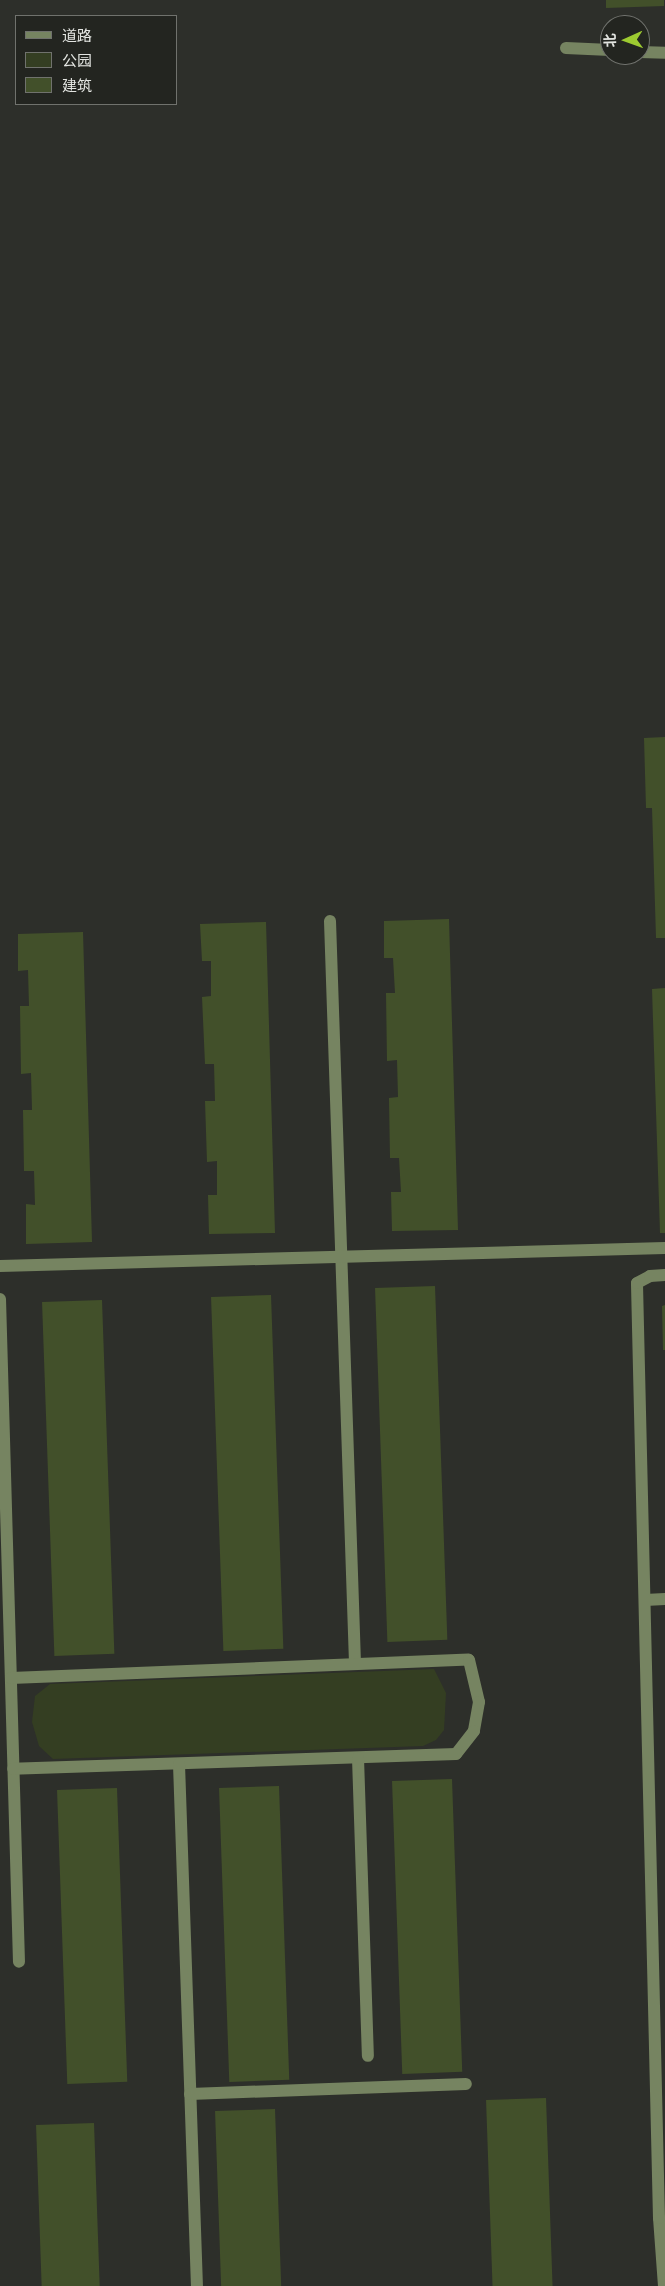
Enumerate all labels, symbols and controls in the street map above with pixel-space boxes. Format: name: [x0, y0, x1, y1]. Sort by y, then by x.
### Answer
legend: [15, 15, 178, 105]
north arrow: [600, 15, 650, 65]
text: 道路: [62, 27, 92, 45]
text: 北: [602, 33, 619, 48]
text: 公园: [62, 52, 92, 70]
text: 建筑: [62, 77, 92, 95]

